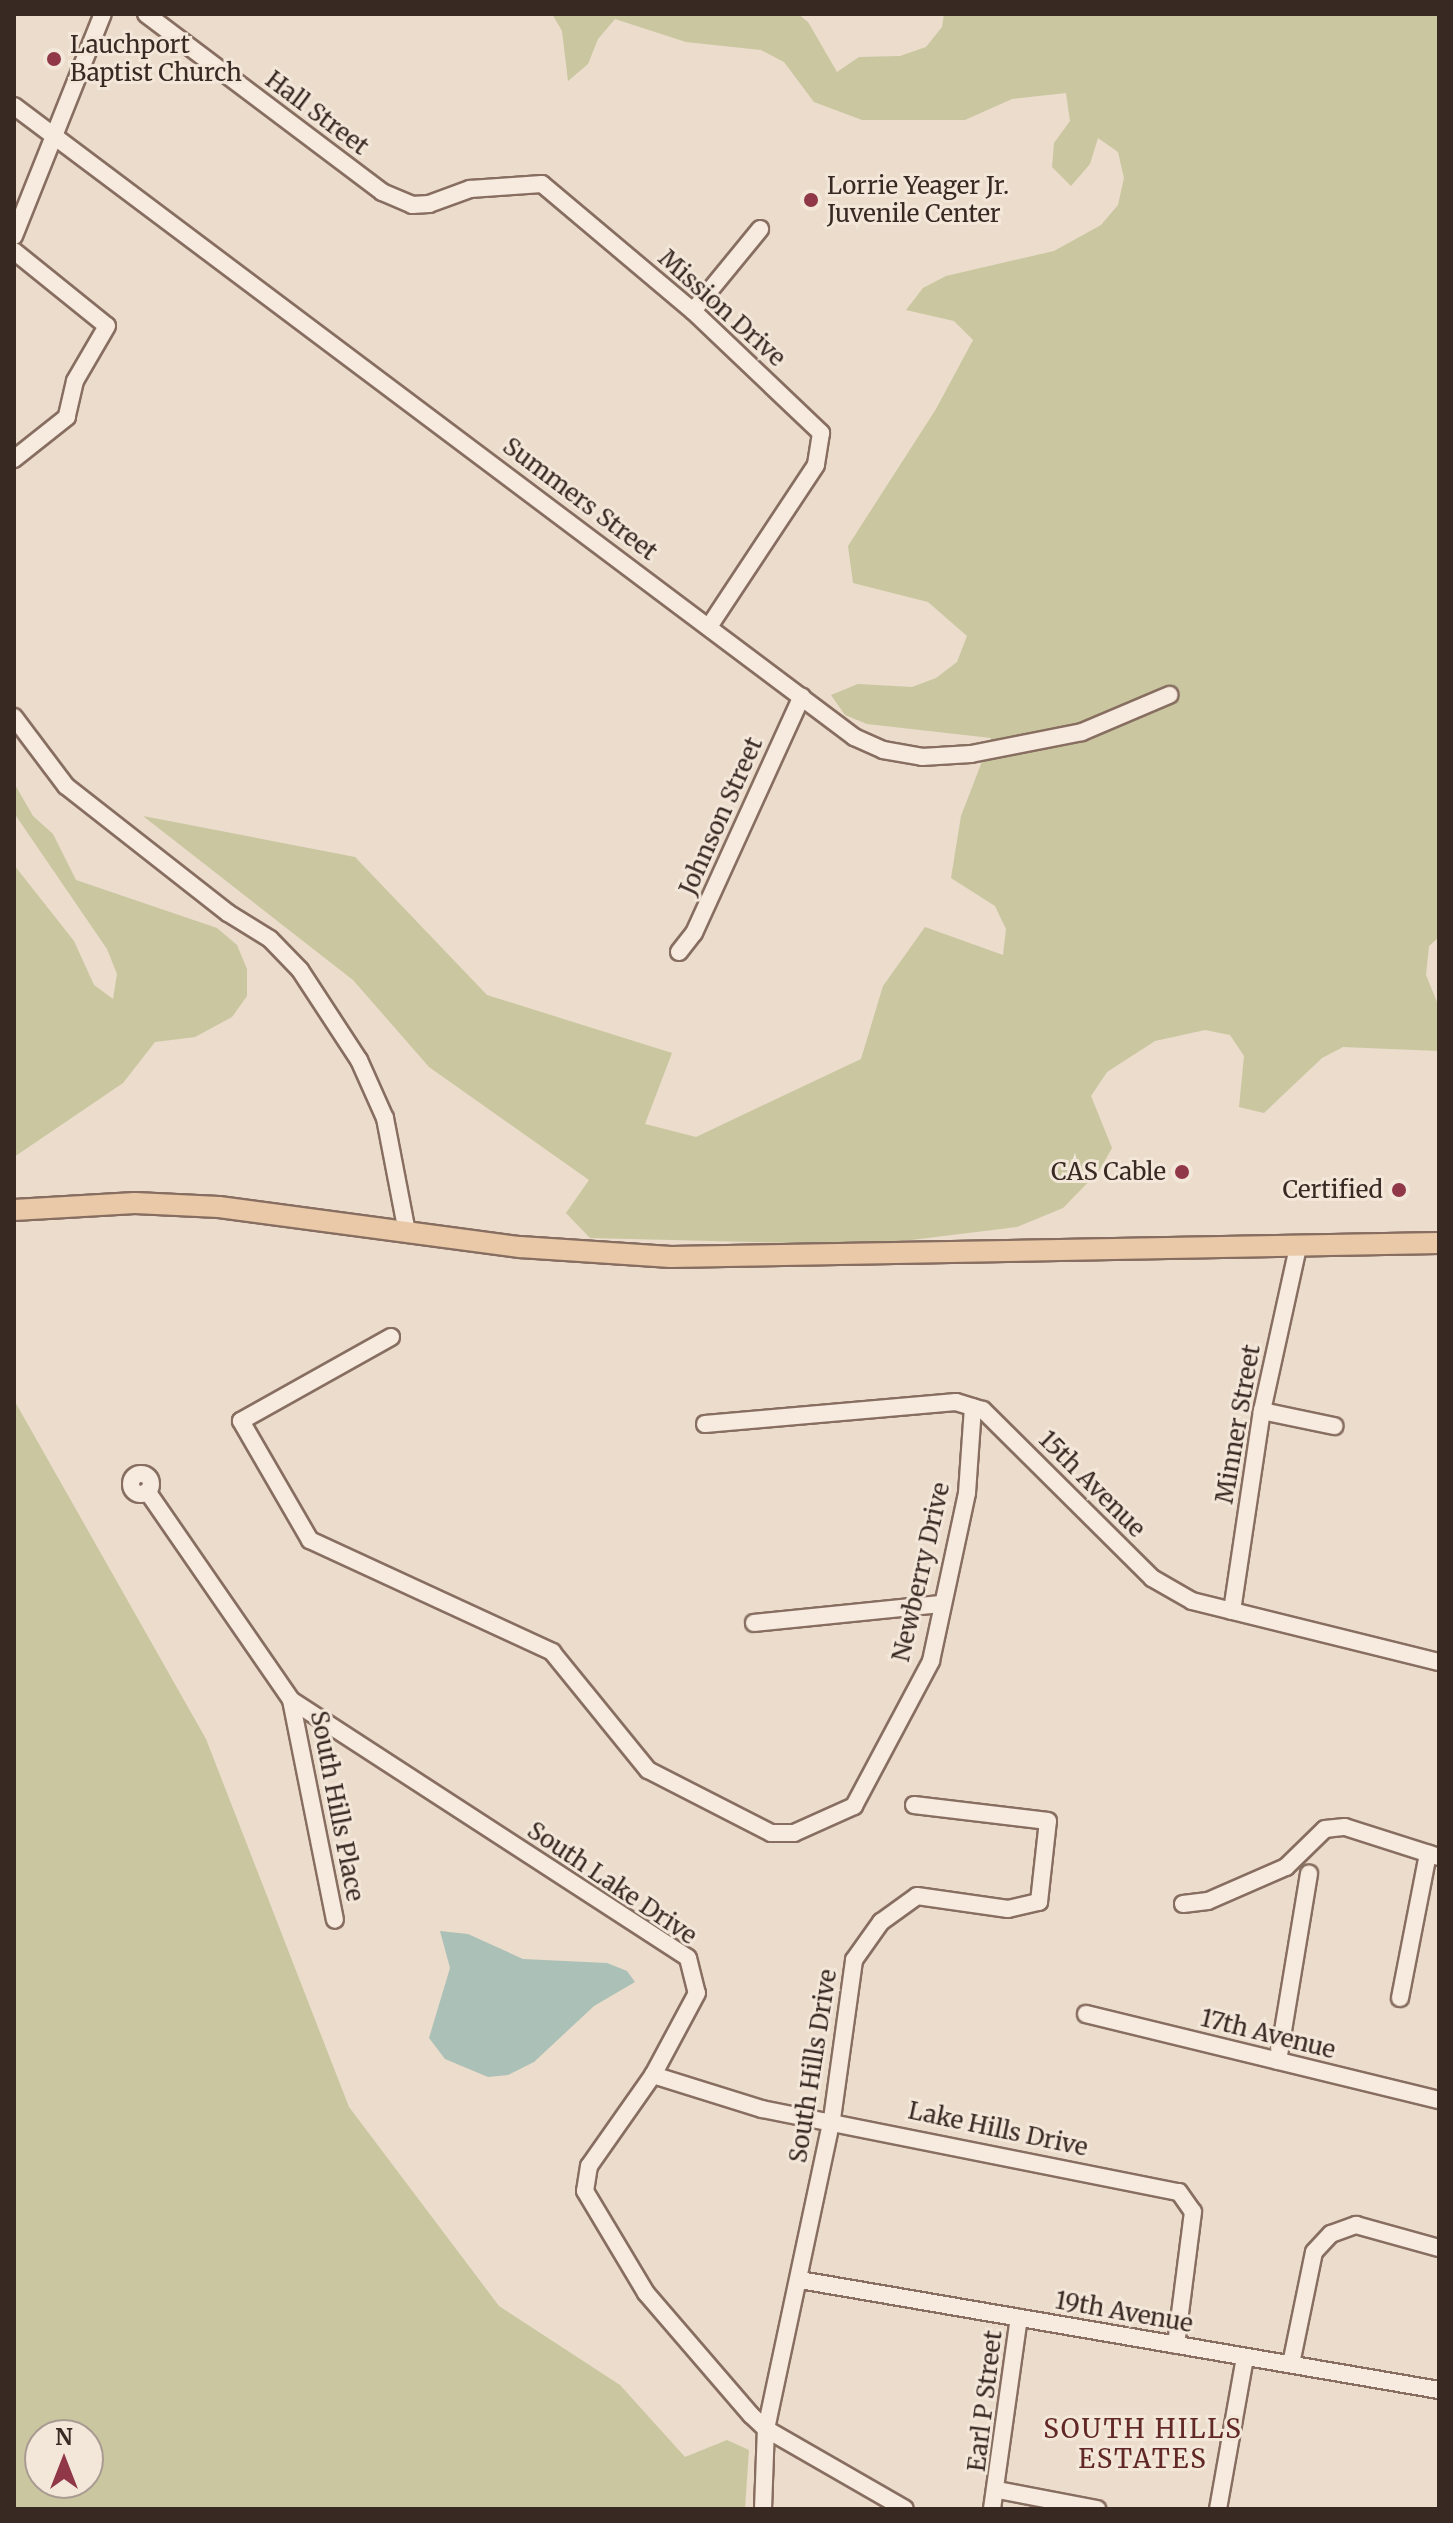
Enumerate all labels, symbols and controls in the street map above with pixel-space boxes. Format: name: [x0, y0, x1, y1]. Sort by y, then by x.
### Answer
place label: Lauchport Baptist Church: [70, 31, 242, 87]
marker: Lauchport Baptist Church: [45, 50, 63, 68]
street label: Hall Street: [260, 65, 374, 161]
place label: Lorrie Yeager Jr. Juvenile Center: [827, 172, 1009, 228]
marker: Lorrie Yeager Jr. Juvenile Center: [802, 191, 820, 209]
street label: Mission Drive: [653, 244, 791, 372]
street label: Summers Street: [497, 432, 663, 566]
street label: Johnson Street: [673, 733, 769, 899]
place label: CAS Cable: [1051, 1158, 1166, 1186]
marker: CAS Cable: [1173, 1163, 1191, 1181]
place label: Certified: [1283, 1176, 1383, 1204]
marker: Certified: [1390, 1181, 1408, 1199]
street label: Minner Street: [1210, 1342, 1266, 1506]
street label: 15th Avenue: [1033, 1425, 1151, 1543]
street label: Newberry Drive: [886, 1480, 956, 1664]
street label: South Hills Place: [304, 1708, 370, 1904]
street label: South Lake Drive: [522, 1816, 702, 1950]
street label: South Hills Drive: [783, 1967, 843, 2165]
street label: 17th Avenue: [1198, 2003, 1338, 2065]
street label: Lake Hills Drive: [906, 2096, 1090, 2162]
street label: 19th Avenue: [1053, 2286, 1195, 2338]
street label: Earl P Street: [962, 2329, 1008, 2473]
district label: SOUTH HILLS ESTATES: [1043, 2413, 1243, 2474]
north arrow: [24, 2419, 104, 2499]
text: N: [55, 2423, 73, 2451]

